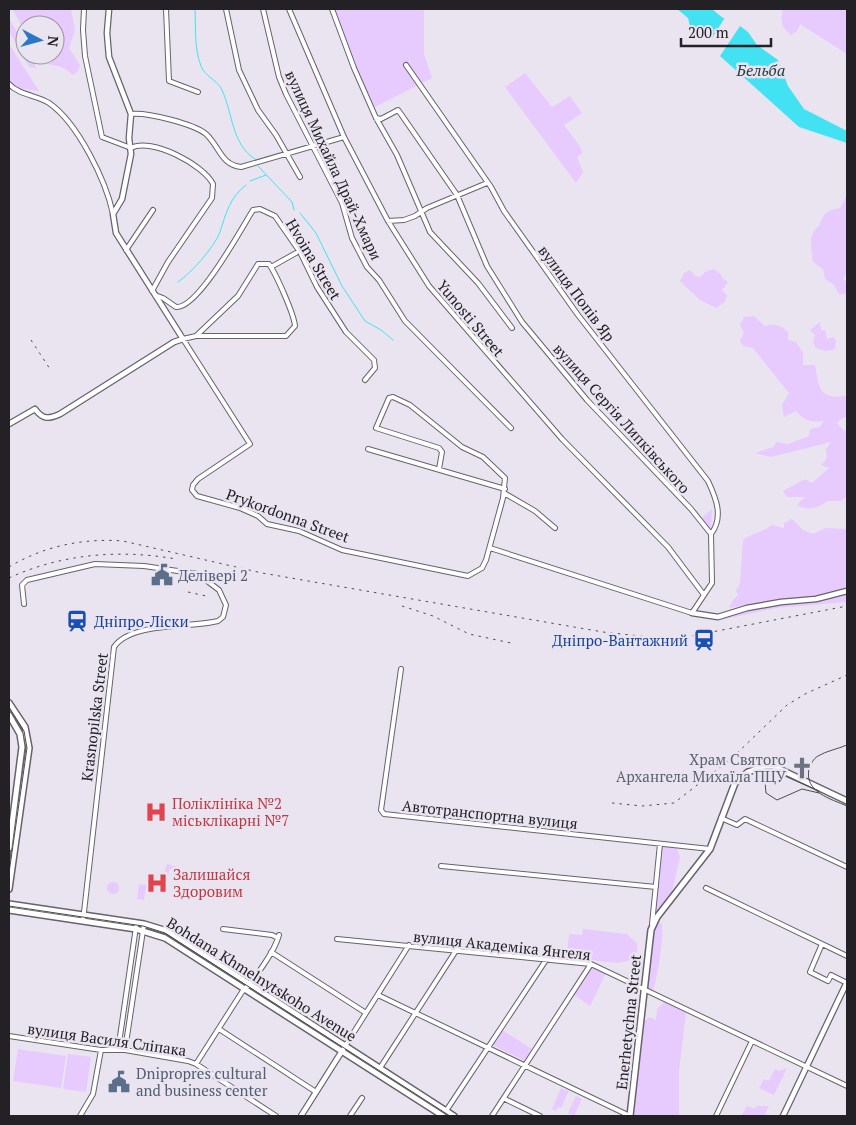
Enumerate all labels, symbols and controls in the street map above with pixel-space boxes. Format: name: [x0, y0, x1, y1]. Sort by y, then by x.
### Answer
north arrow: [15, 15, 65, 65]
scale bar: [681, 15, 771, 47]
text: 200 m: [688, 22, 729, 42]
text: N: [43, 35, 63, 48]
water label: Бельба: [736, 59, 785, 81]
street label: вулиця Михайла Драй-Хмари: [281, 67, 387, 263]
street label: Hvoina Street: [282, 215, 346, 304]
street label: вулиця Попів Яр: [534, 241, 620, 345]
street label: Yunosti Street: [433, 275, 509, 361]
street label: вулиця Сергія Липківського: [549, 339, 695, 497]
street label: Prykordonna Street: [224, 483, 353, 547]
public building icon: Делівері 2: [149, 562, 175, 588]
place label: Делівері 2: [178, 565, 248, 585]
station icon: Дніпро-Ліски: [64, 608, 90, 634]
place label: Дніпро-Ліски: [94, 611, 189, 631]
station icon: Дніпро-Вантажний: [691, 627, 717, 653]
place label: Дніпро-Вантажний: [552, 630, 688, 650]
street label: Krasnopilska Street: [76, 651, 112, 783]
place label: Храм Святого Архангела Михаїла ПЦУ: [616, 749, 786, 786]
church icon: Храм Святого Архангела Михаїла ПЦУ: [789, 755, 815, 781]
place label: Поліклініка №2 міськлікарні №7: [172, 793, 289, 830]
street label: Автотранспортна вулиця: [401, 795, 579, 833]
hospital icon: Поліклініка №2 міськлікарні №7: [143, 799, 169, 825]
place label: Залишайся Здоровим: [173, 864, 250, 901]
hospital icon: Залишайся Здоровим: [144, 870, 170, 896]
street label: Bohdana Khmelnytskoho Avenue: [163, 912, 361, 1046]
street label: вулиця Академіка Янгеля: [412, 926, 592, 964]
street label: Enerhetychna Street: [611, 953, 645, 1091]
street label: вулиця Василя Сліпака: [26, 1018, 188, 1060]
place label: Dnipropres cultural and business center: [136, 1063, 268, 1100]
public building icon: Dnipropres cultural and business center: [106, 1069, 132, 1095]

